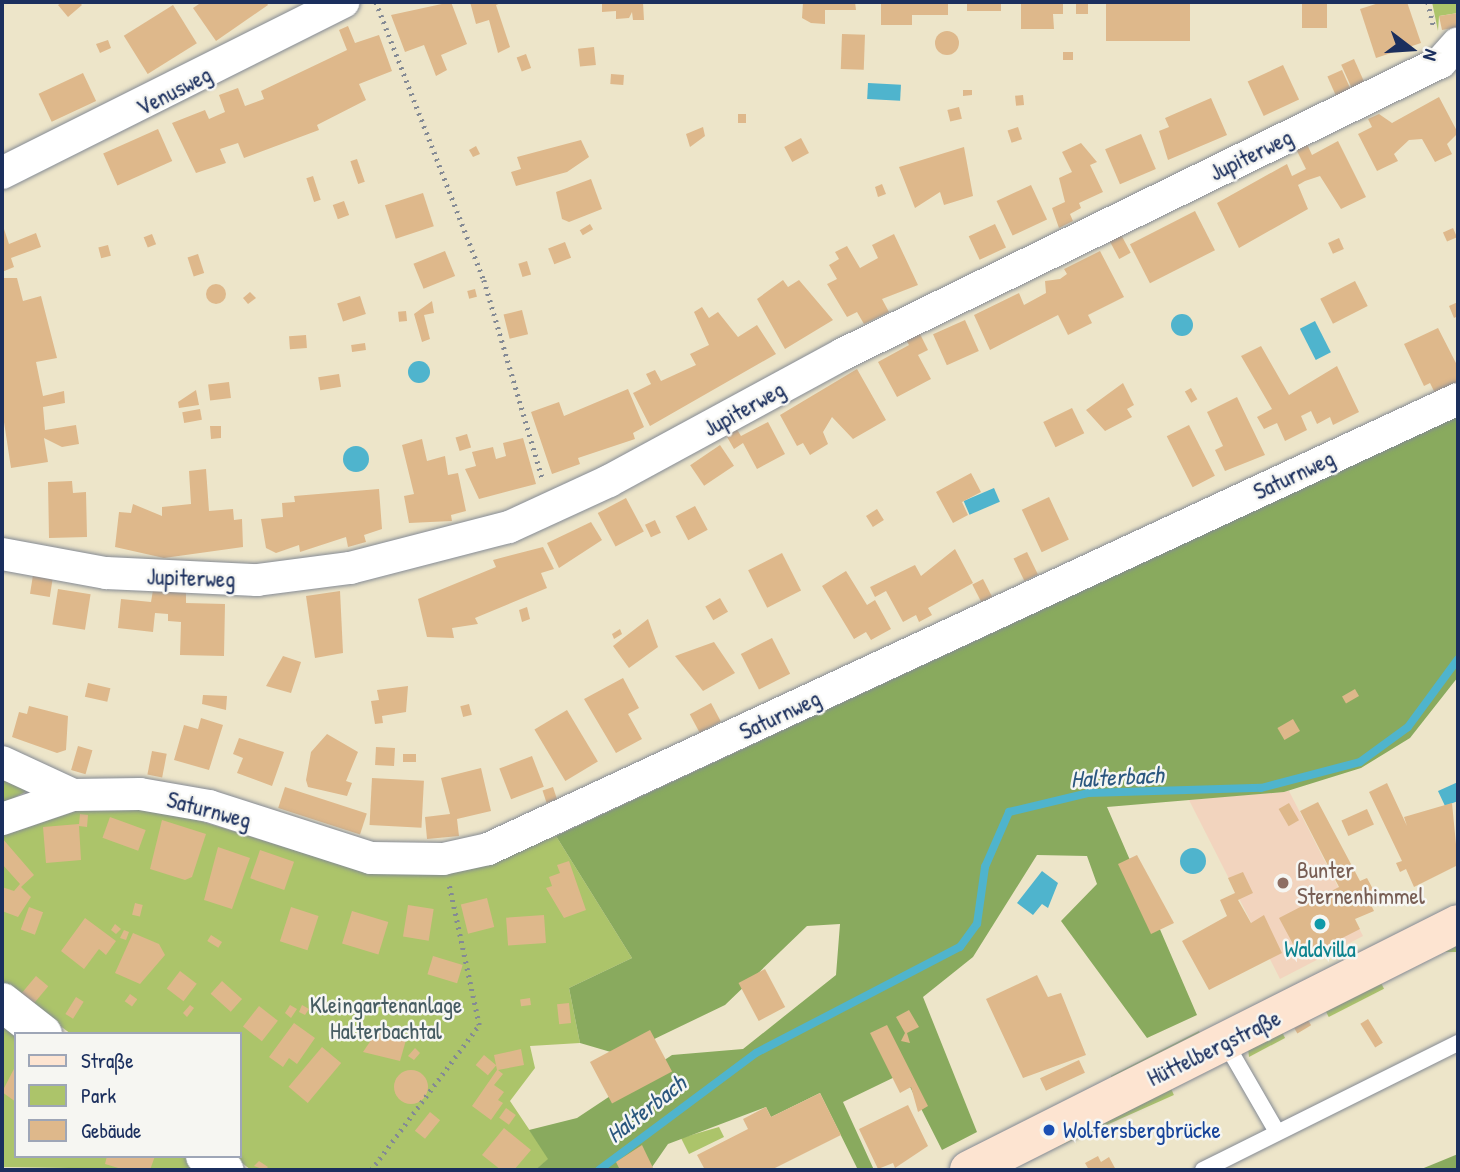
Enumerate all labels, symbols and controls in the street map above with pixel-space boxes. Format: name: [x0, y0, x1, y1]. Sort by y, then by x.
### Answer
north arrow: [1376, 14, 1446, 84]
text: N: [1417, 46, 1445, 64]
street label: Venusweg: [132, 60, 216, 122]
street label: Jupiterweg: [1205, 123, 1297, 187]
street label: Jupiterweg: [699, 375, 789, 443]
street label: Saturnweg: [1249, 444, 1339, 506]
street label: Jupiterweg: [146, 563, 236, 593]
street label: Saturnweg: [735, 684, 825, 746]
water label: Halterbach: [1070, 760, 1164, 794]
street label: Saturnweg: [164, 786, 254, 834]
place label: Bunter Sternenhimmel: [1297, 856, 1425, 910]
marker: Bunter Sternenhimmel: [1275, 875, 1291, 891]
marker: Waldvilla: [1312, 916, 1328, 932]
place label: Waldvilla: [1284, 935, 1356, 963]
park label: Kleingartenanlage Halterbachtal: [310, 991, 462, 1045]
street label: Hüttelbergstraße: [1143, 1004, 1285, 1092]
legend: [14, 1032, 242, 1158]
text: Straße: [81, 1046, 134, 1075]
water label: Halterbach: [601, 1069, 691, 1149]
text: Park: [81, 1081, 116, 1110]
text: Gebäude: [81, 1116, 141, 1145]
place label: Wolfersbergbrücke: [1063, 1116, 1221, 1144]
marker: Wolfersbergbrücke: [1041, 1122, 1057, 1138]

